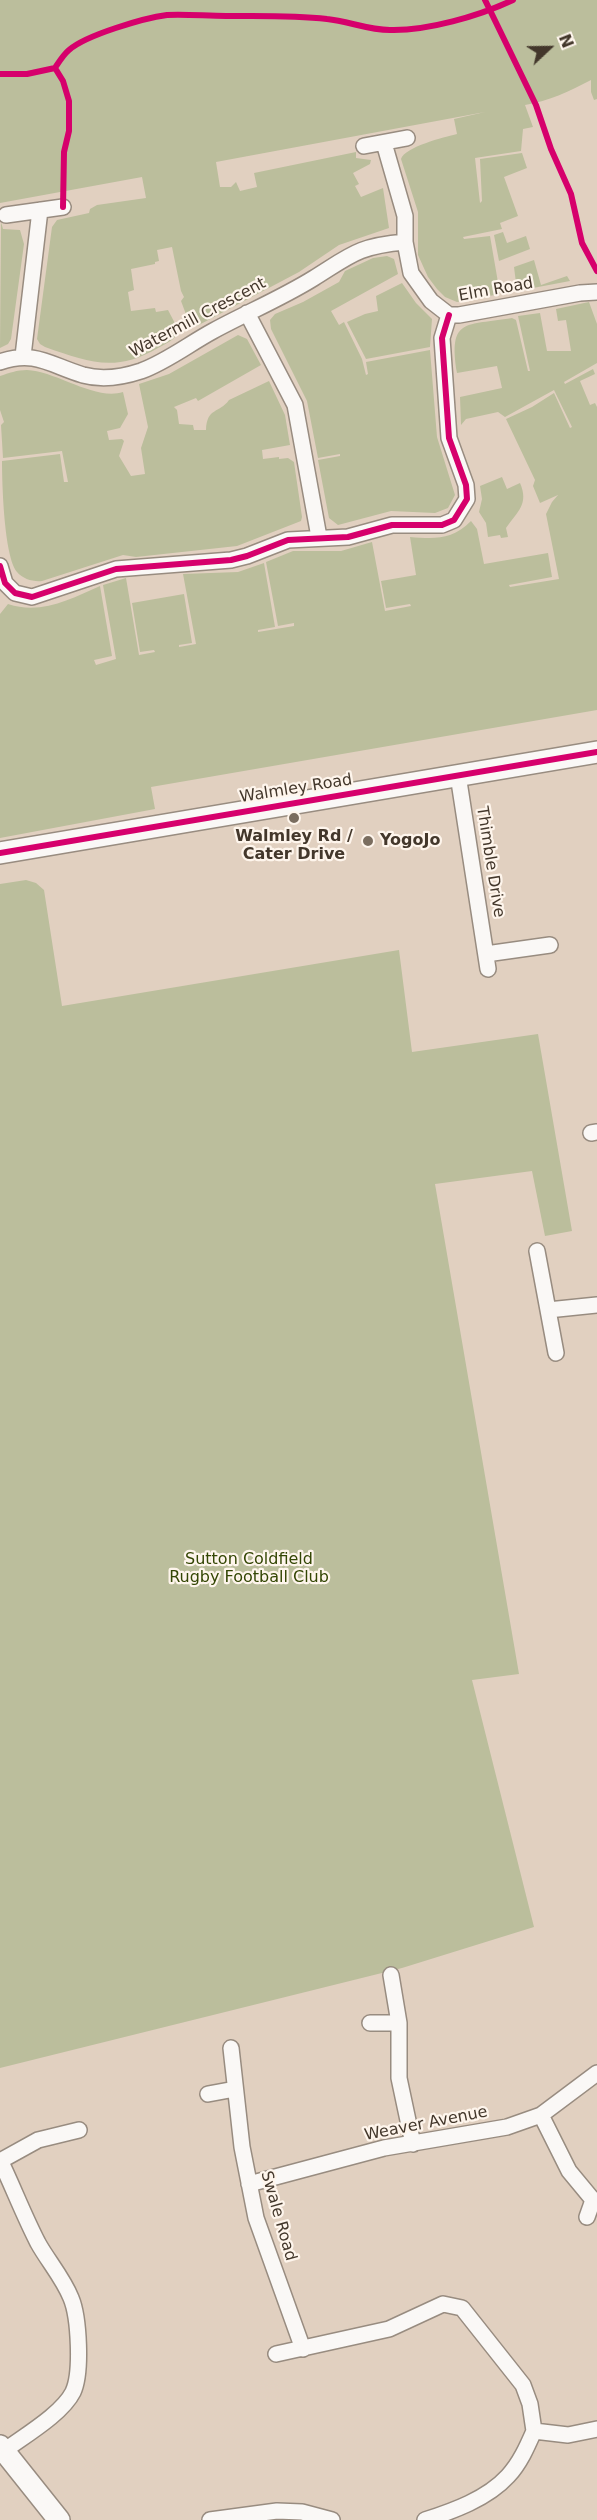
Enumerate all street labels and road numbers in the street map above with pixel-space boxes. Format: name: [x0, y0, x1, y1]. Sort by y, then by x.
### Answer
street label: Watermill Crescent: [127, 274, 269, 362]
street label: Elm Road: [457, 274, 535, 306]
street label: Walmley Road: [238, 771, 354, 807]
street label: Thimble Drive: [472, 805, 508, 919]
street label: Weaver Avenue: [363, 2103, 489, 2145]
street label: Swale Road: [256, 2169, 300, 2263]

